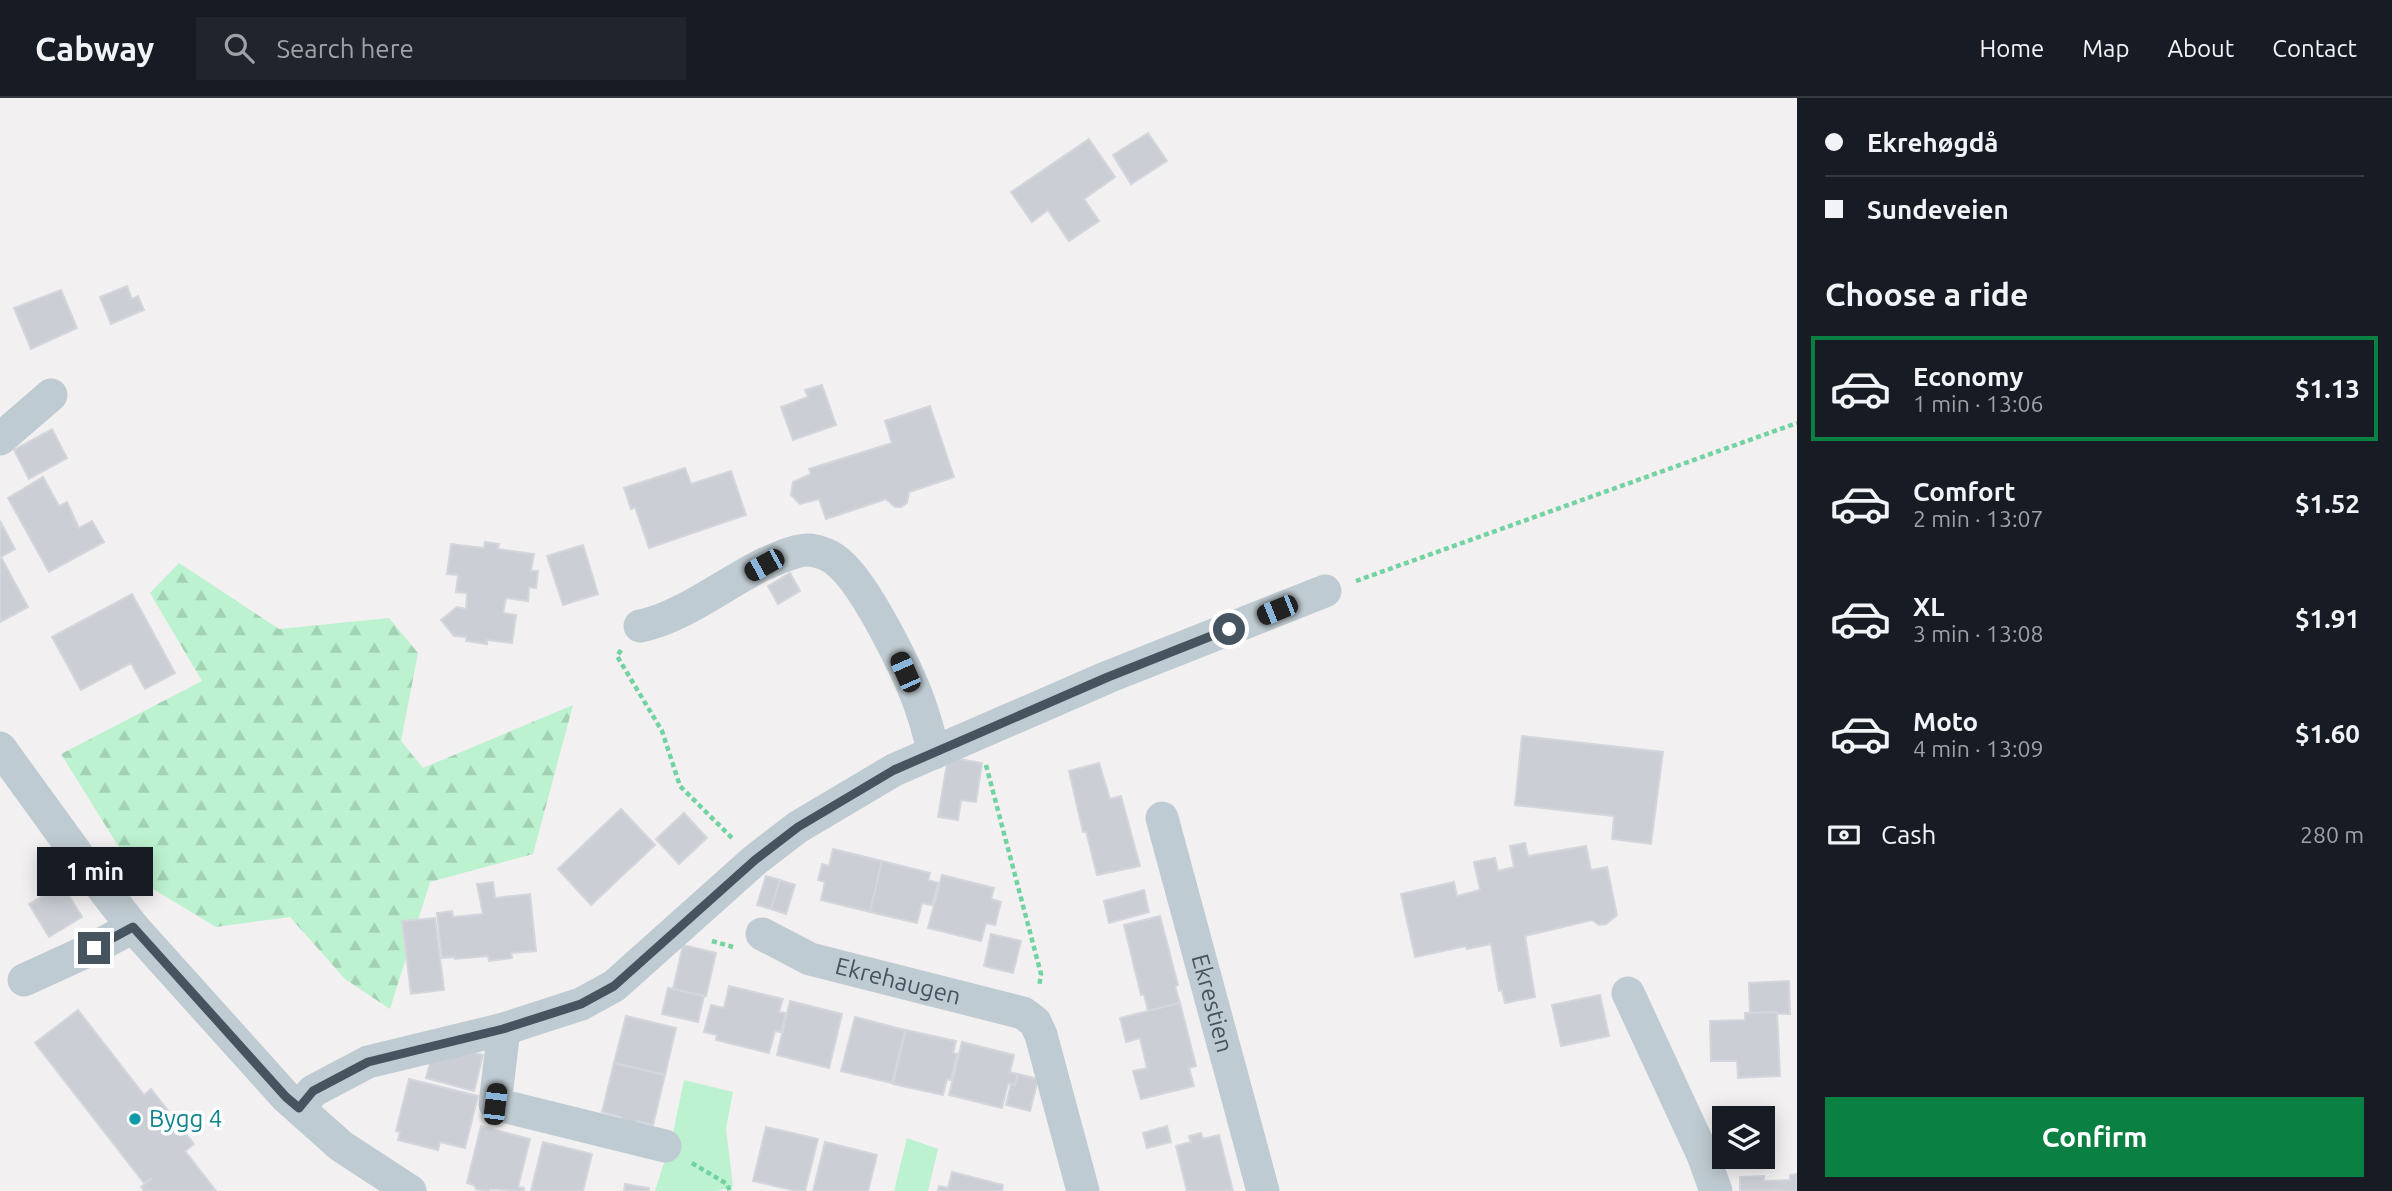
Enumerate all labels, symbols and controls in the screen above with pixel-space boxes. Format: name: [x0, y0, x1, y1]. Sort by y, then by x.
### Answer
search box: [196, 17, 686, 80]
icon: search: [220, 29, 258, 67]
text: Cabway: [35, 30, 154, 67]
text: Search here: [276, 34, 414, 63]
text: Home: [1979, 35, 2044, 62]
text: Map: [2082, 35, 2129, 62]
text: About: [2167, 35, 2234, 62]
text: Contact: [2272, 35, 2357, 62]
text: Ekrehøgdå: [1867, 128, 1998, 157]
text: Sundeveien: [1867, 195, 2009, 224]
text: Choose a ride: [1825, 276, 2028, 312]
icon: car: [1829, 357, 1892, 420]
text: Economy: [1913, 362, 2023, 391]
text: $1.13: [2295, 374, 2360, 403]
text: 1 min · 13:06: [1913, 391, 2044, 416]
icon: car: [1829, 472, 1892, 535]
text: Comfort: [1913, 477, 2016, 506]
text: $1.52: [2295, 489, 2360, 518]
text: 2 min · 13:07: [1913, 506, 2044, 531]
car: [741, 546, 788, 584]
icon: car: [1829, 587, 1892, 650]
car: [1254, 592, 1301, 628]
text: XL: [1913, 592, 1944, 621]
text: $1.91: [2295, 604, 2360, 633]
route start: [1213, 613, 1245, 645]
text: 3 min · 13:08: [1913, 621, 2044, 646]
car: [887, 649, 924, 695]
icon: car: [1829, 702, 1892, 765]
text: Moto: [1913, 707, 1978, 736]
text: $1.60: [2295, 719, 2360, 748]
text: 4 min · 13:09: [1913, 736, 2044, 761]
icon: cash: [1825, 816, 1863, 854]
text: Cash: [1881, 820, 1936, 849]
text: 280 m: [2300, 822, 2364, 847]
callout: 1 min: [36, 846, 152, 896]
text: 1 min: [66, 859, 124, 884]
route end: [78, 932, 110, 964]
street label: Ekrestien: [1186, 951, 1239, 1055]
street label: Ekrehaugen: [833, 952, 964, 1010]
car: [483, 1082, 508, 1126]
button: Confirm: [1825, 1097, 2364, 1177]
place label: Bygg 4: [149, 1105, 222, 1132]
map controls: [1712, 1106, 1775, 1169]
button: layers: [1712, 1106, 1775, 1169]
marker: Bygg 4: [127, 1111, 143, 1127]

